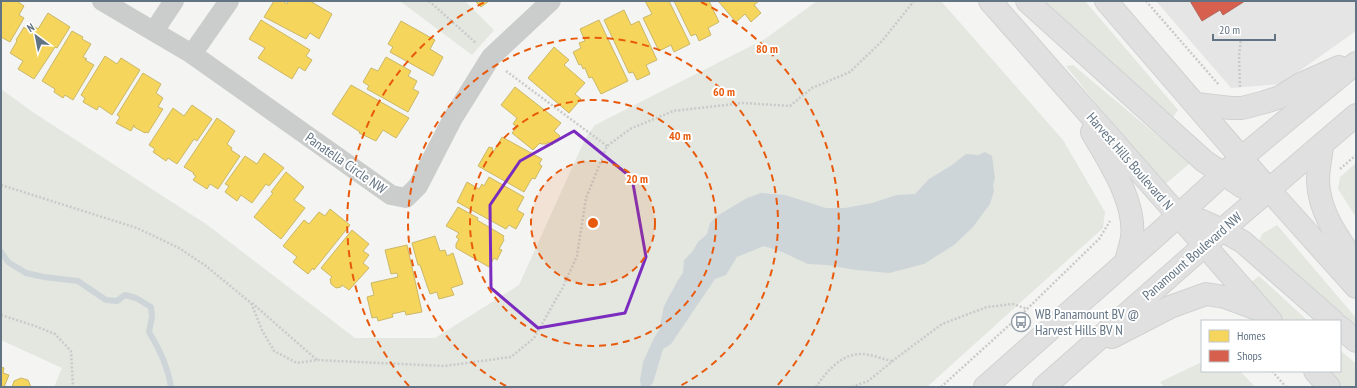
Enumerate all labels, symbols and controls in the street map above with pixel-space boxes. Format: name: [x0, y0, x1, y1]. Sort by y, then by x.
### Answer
north arrow: [16, 16, 56, 56]
scale bar: [1213, 16, 1275, 42]
text: N: [24, 20, 37, 35]
text: 20 m: [1219, 22, 1240, 37]
text: 80 m: [756, 41, 778, 56]
text: 60 m: [713, 84, 735, 99]
street label: Harvest Hills Boulevard N: [1083, 109, 1177, 213]
street label: Panatella Circle NW: [302, 128, 391, 198]
text: 40 m: [669, 128, 691, 143]
text: 20 m: [626, 171, 648, 186]
street label: Panamount Boulevard NW: [1139, 208, 1246, 304]
centre of rings: [586, 216, 600, 230]
place label: WB Panamount BV @ Harvest Hills BV N: [1035, 305, 1139, 339]
bus stop icon: WB Panamount BV @ Harvest Hills BV N: [1010, 311, 1032, 333]
legend: [1201, 320, 1341, 372]
text: Homes: [1237, 328, 1265, 343]
text: Shops: [1237, 348, 1262, 363]

